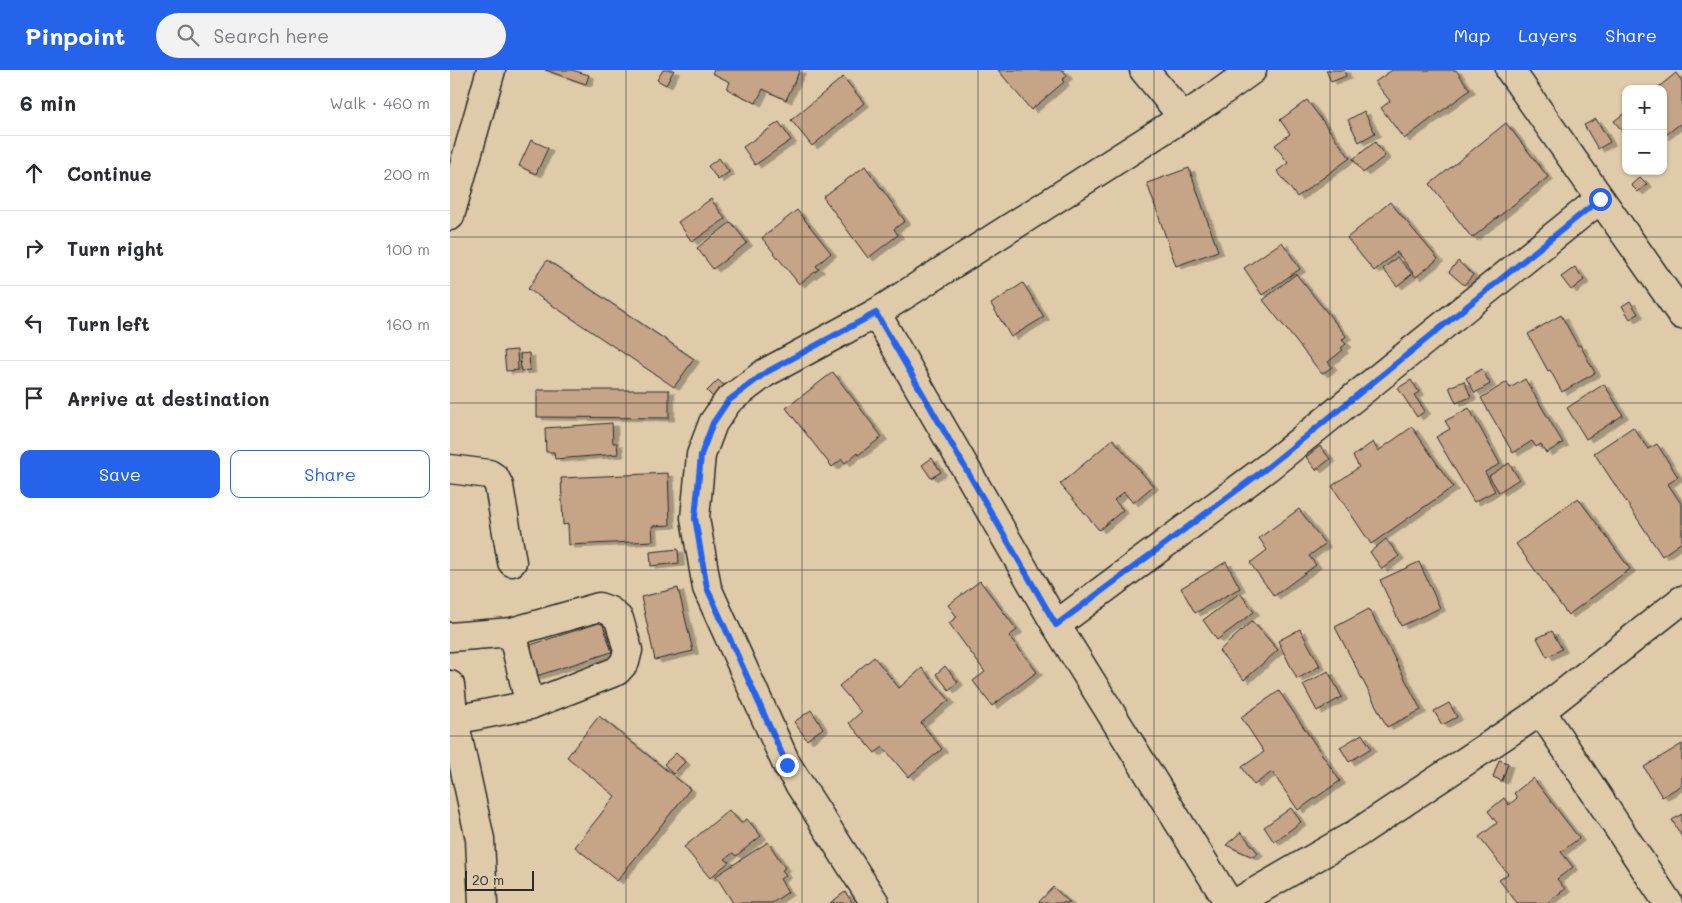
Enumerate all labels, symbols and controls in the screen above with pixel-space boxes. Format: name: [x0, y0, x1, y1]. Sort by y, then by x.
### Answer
search box: [156, 13, 506, 58]
text: Pinpoint: [25, 20, 126, 51]
icon: search: [174, 21, 202, 49]
text: Search here: [214, 23, 329, 48]
text: Map: [1454, 23, 1490, 47]
text: Layers: [1518, 23, 1577, 47]
text: Share: [1605, 23, 1657, 47]
map controls: [1622, 85, 1667, 175]
button: +: [1622, 85, 1667, 130]
text: 6 min: [20, 89, 76, 116]
text: Walk · 460 m: [329, 92, 430, 113]
button: −: [1622, 130, 1667, 175]
icon: ahead: [20, 159, 48, 187]
text: Continue: [67, 161, 152, 186]
text: 200 m: [383, 163, 430, 184]
route start: [1589, 188, 1612, 211]
icon: right: [20, 234, 48, 262]
text: Turn right: [67, 236, 164, 261]
text: 100 m: [385, 238, 430, 259]
icon: left: [20, 309, 48, 337]
text: Turn left: [67, 311, 150, 336]
text: 160 m: [385, 313, 430, 334]
icon: arrive: [20, 384, 48, 412]
text: Arrive at destination: [67, 386, 270, 411]
button: Save: [20, 450, 220, 498]
button: Share: [230, 450, 430, 498]
route end: [776, 754, 799, 777]
scale bar: [465, 868, 534, 891]
text: 20 m: [472, 870, 504, 889]

